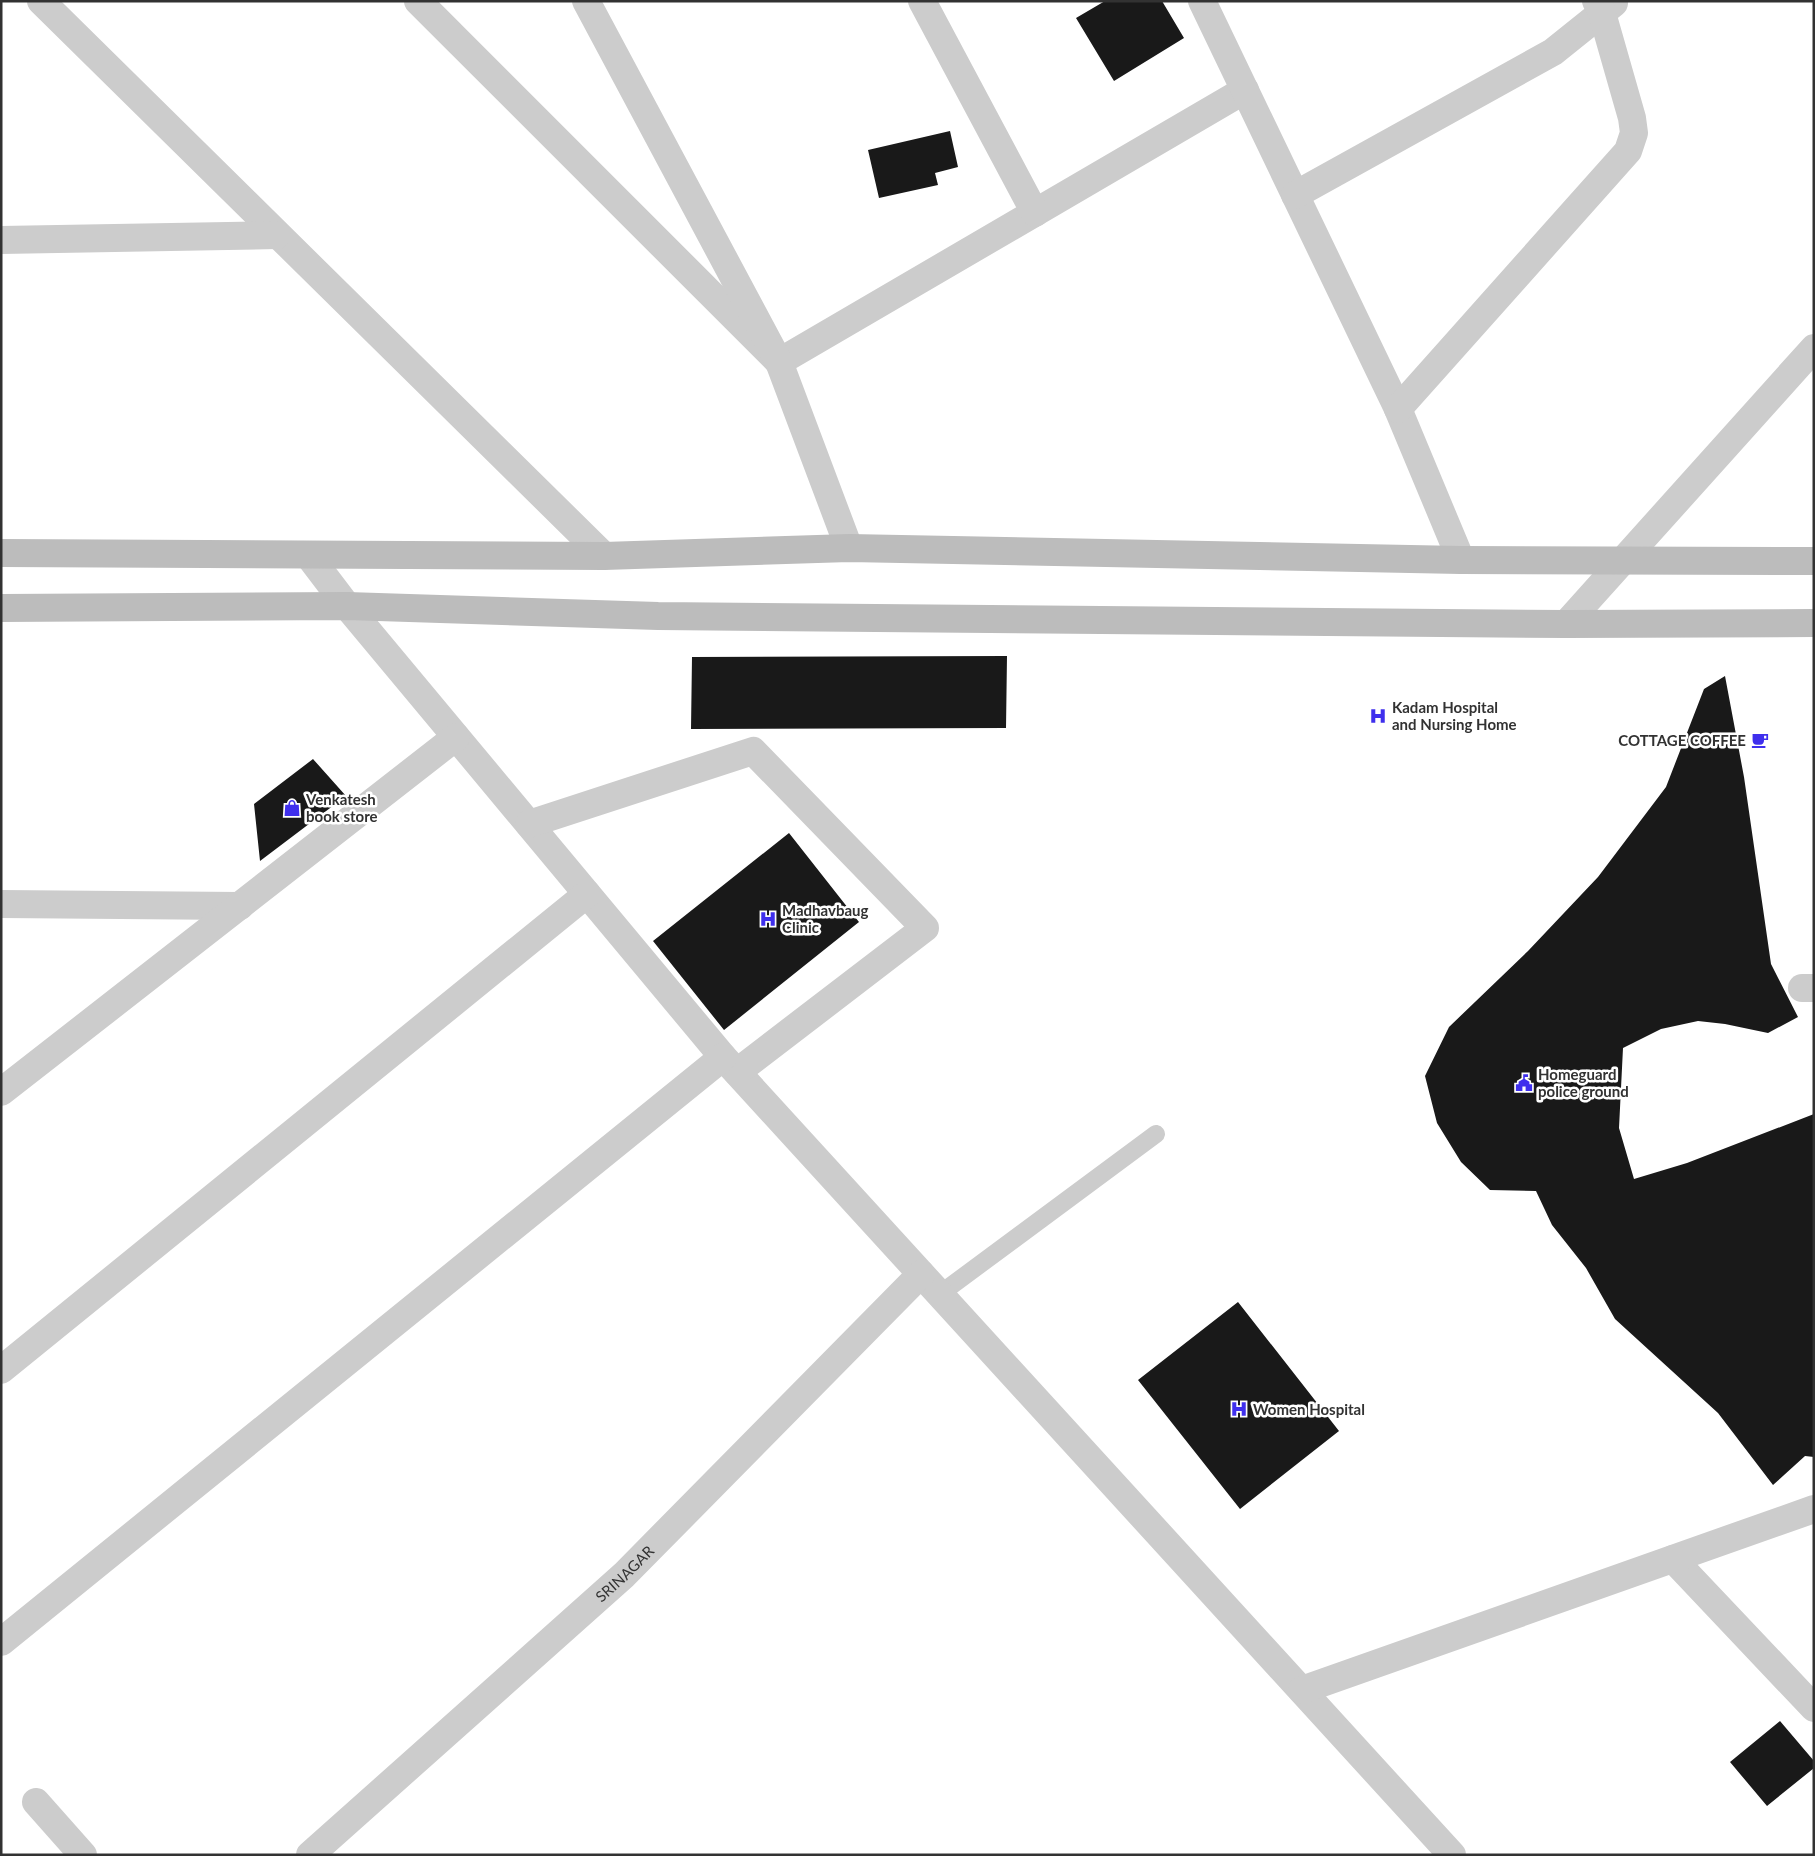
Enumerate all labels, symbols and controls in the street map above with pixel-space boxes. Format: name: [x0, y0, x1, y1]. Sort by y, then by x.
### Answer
place label: Kadam Hospital and Nursing Home: [1392, 698, 1517, 733]
hospital icon: Kadam Hospital and Nursing Home: [1368, 706, 1388, 726]
cafe icon: COTTAGE COFFEE: [1750, 730, 1770, 750]
place label: COTTAGE COFFEE: [1618, 731, 1746, 749]
place label: Venkatesh book store: [305, 790, 378, 825]
shop icon: Venkatesh book store: [282, 798, 302, 818]
place label: Madhavbaug Clinic: [782, 901, 869, 936]
hospital icon: Madhavbaug Clinic: [758, 909, 778, 929]
place label: Homeguard police ground: [1538, 1065, 1629, 1100]
public building icon: Homeguard police ground: [1514, 1073, 1534, 1093]
hospital icon: Women Hospital: [1229, 1399, 1249, 1419]
place label: Women Hospital: [1253, 1400, 1365, 1418]
street label: SRINAGAR: [592, 1541, 658, 1605]

